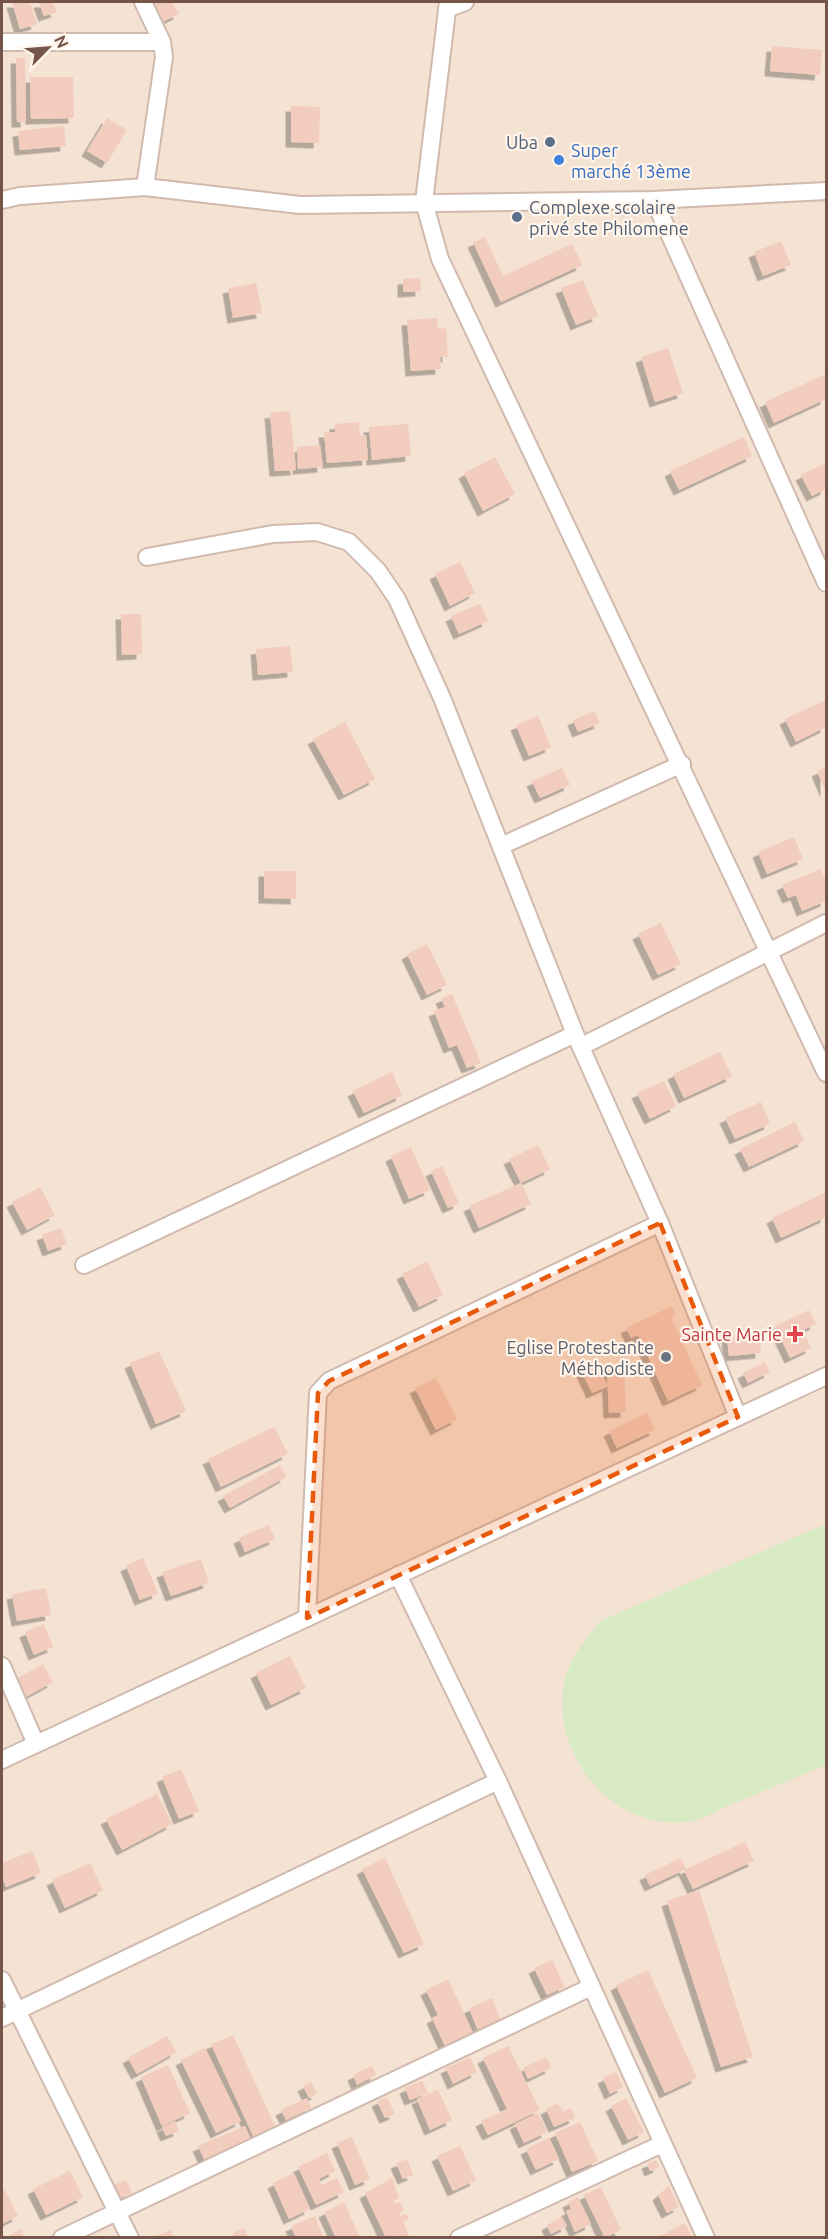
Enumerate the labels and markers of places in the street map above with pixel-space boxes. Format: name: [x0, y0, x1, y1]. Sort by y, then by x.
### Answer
place label: Uba: [506, 132, 538, 152]
marker: Uba: [543, 135, 557, 149]
place label: Super marché 13ème: [571, 140, 691, 181]
marker: Super marché 13ème: [552, 153, 566, 167]
place label: Complexe scolaire privé ste Philomene: [529, 197, 689, 238]
marker: Complexe scolaire privé ste Philomene: [510, 210, 524, 224]
place label: Sainte Marie: [682, 1324, 782, 1344]
marker: Sainte Marie: [786, 1325, 804, 1343]
place label: Eglise Protestante Méthodiste: [506, 1337, 654, 1378]
marker: Eglise Protestante Méthodiste: [659, 1350, 673, 1364]

